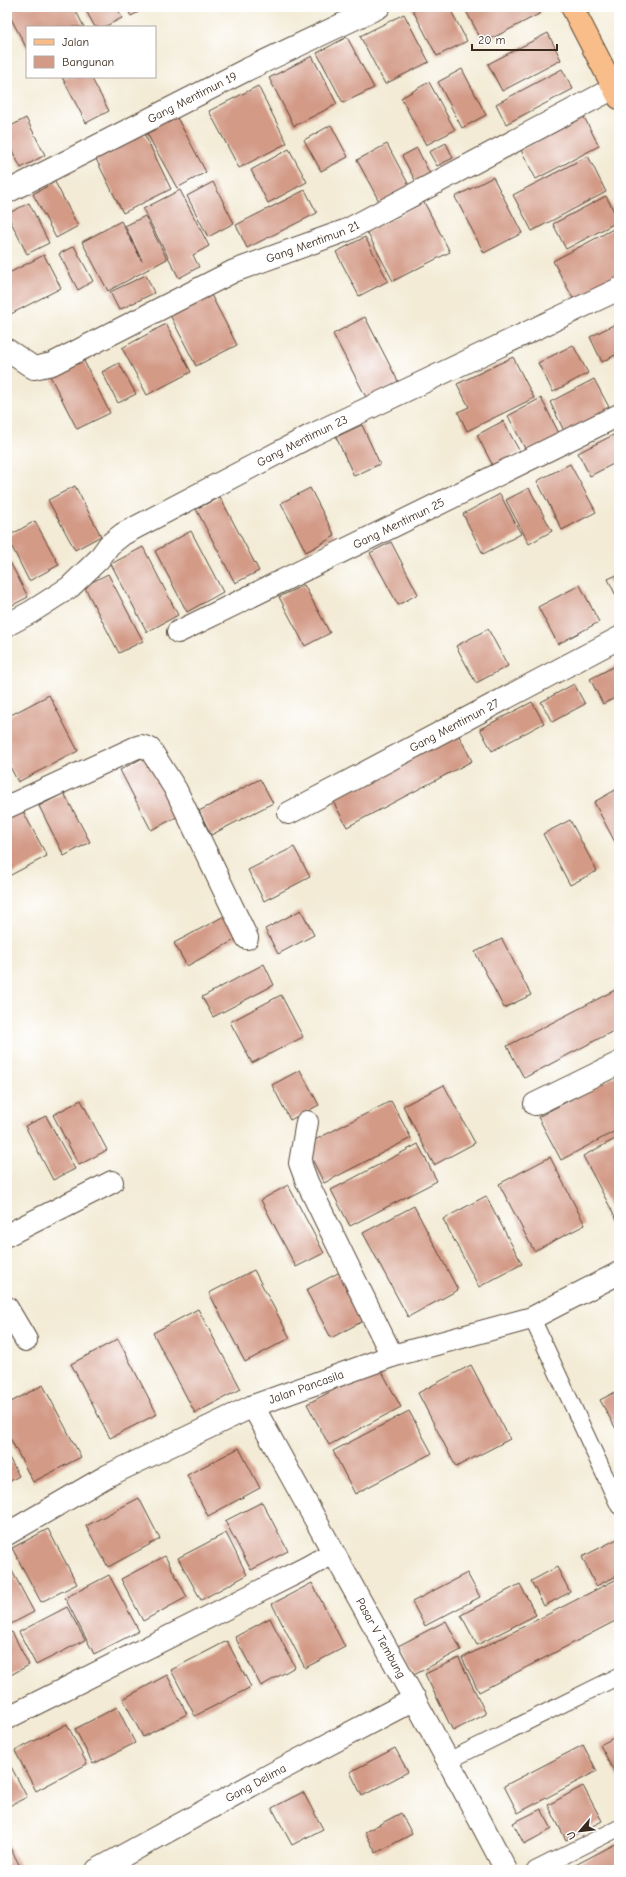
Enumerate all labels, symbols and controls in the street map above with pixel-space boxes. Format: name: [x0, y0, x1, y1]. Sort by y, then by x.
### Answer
legend: [26, 26, 156, 78]
scale bar: [472, 26, 557, 52]
text: 20 m: [478, 33, 506, 47]
text: Jalan: [62, 35, 89, 49]
text: Bangunan: [62, 55, 114, 69]
street label: Gang Mentimun 19: [145, 69, 239, 126]
street label: Gang Mentimun 21: [264, 218, 362, 266]
street label: Gang Mentimun 23: [255, 412, 350, 470]
street label: Gang Mentimun 25: [351, 495, 447, 552]
street label: Gang Mentimun 27: [407, 696, 502, 755]
street label: Jalan Pancasila: [267, 1367, 346, 1407]
street label: Pasar V Tembung: [353, 1595, 409, 1681]
street label: Gang Delima: [223, 1761, 288, 1805]
north arrow: [560, 1811, 600, 1851]
text: U: [564, 1829, 579, 1842]

